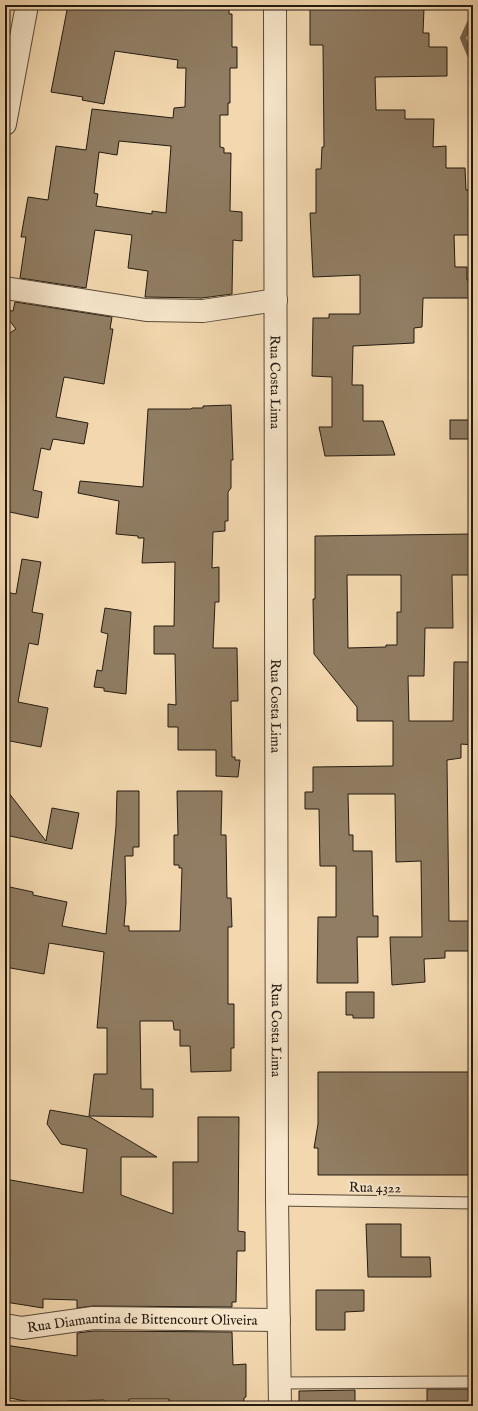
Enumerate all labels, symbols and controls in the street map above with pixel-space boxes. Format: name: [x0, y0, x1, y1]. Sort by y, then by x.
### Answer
street label: Rua Costa Lima: [266, 335, 284, 430]
street label: Rua Costa Lima: [266, 659, 284, 754]
street label: Rua Costa Lima: [267, 983, 285, 1078]
street label: Rua 4322: [349, 1179, 402, 1197]
street label: Rua Diamantina de Bittencourt Oliveira: [26, 1310, 259, 1337]

